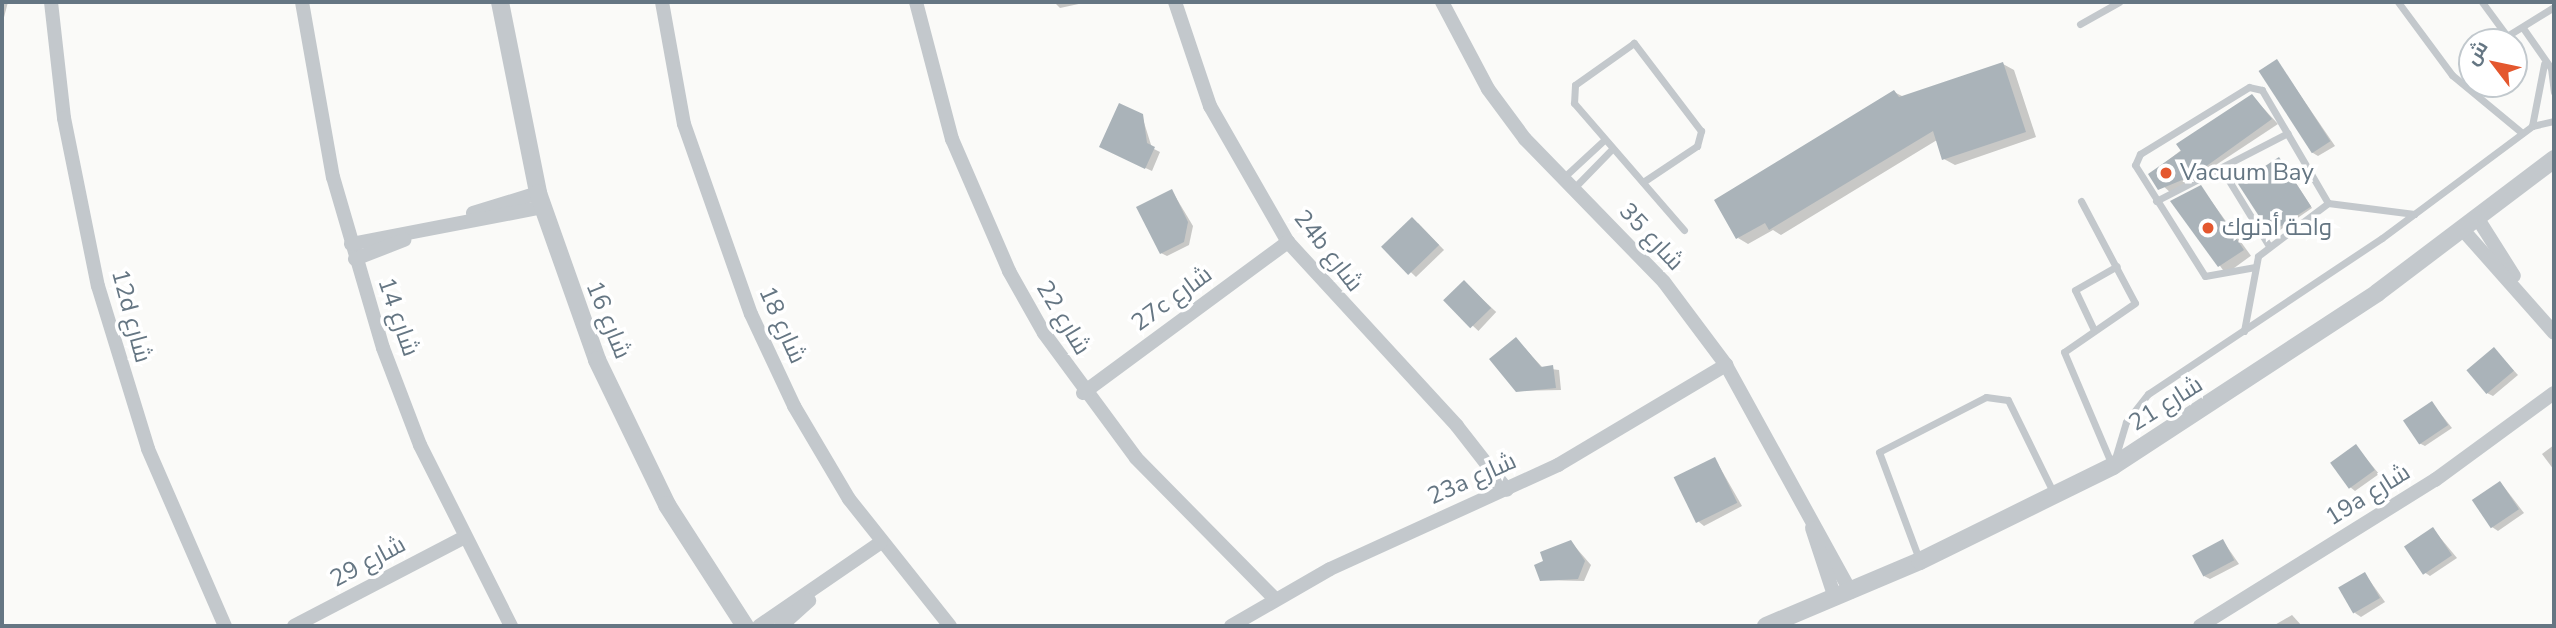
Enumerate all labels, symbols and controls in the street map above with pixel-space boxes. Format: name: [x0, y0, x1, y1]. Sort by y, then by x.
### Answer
north arrow: [2458, 28, 2528, 98]
text: ش: [2459, 36, 2494, 70]
place label: Vacuum Bay: [2180, 159, 2314, 187]
marker: Vacuum Bay: [2158, 165, 2174, 181]
street label: شارع 35: [1613, 197, 1689, 277]
street label: 24b شارع: [1287, 205, 1369, 297]
place label: واحة أدنوك: [2222, 214, 2332, 242]
marker: واحة أدنوك: [2200, 220, 2216, 236]
street label: 27c شارع: [1126, 260, 1218, 338]
street label: 12d شارع: [105, 266, 157, 366]
street label: شارع 14: [371, 274, 425, 360]
street label: شارع 22: [1030, 276, 1096, 360]
street label: شارع 16: [579, 277, 637, 363]
street label: شارع 18: [752, 282, 812, 368]
street label: شارع 21: [2124, 370, 2208, 438]
street label: 23a شارع: [1423, 447, 1521, 511]
street label: 19a شارع: [2320, 458, 2416, 532]
street label: شارع 29: [325, 530, 411, 594]

